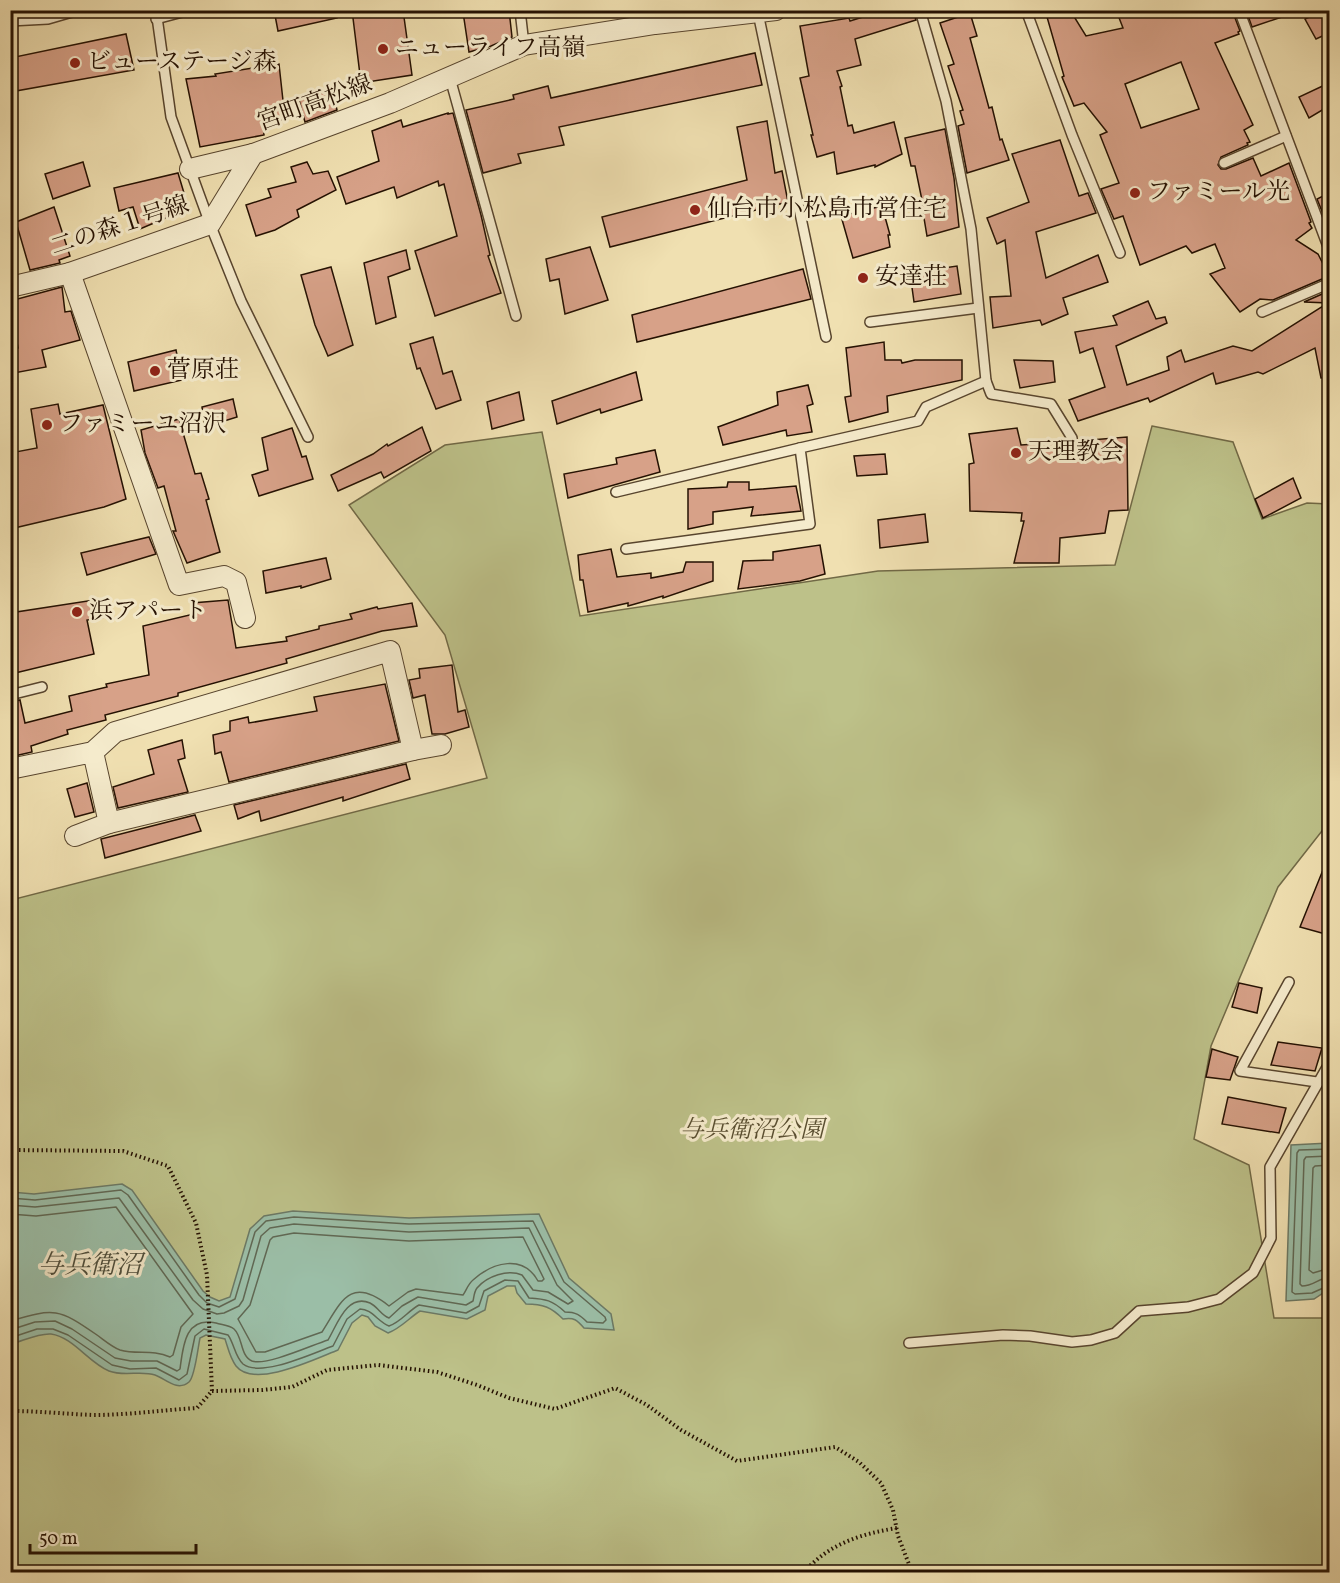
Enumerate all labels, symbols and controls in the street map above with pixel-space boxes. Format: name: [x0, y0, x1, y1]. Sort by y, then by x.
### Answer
place label: ニューライフ高嶺: [395, 32, 586, 66]
marker: ニューライフ高嶺: [376, 42, 390, 56]
place label: ビューステージ森: [87, 46, 277, 80]
marker: ビューステージ森: [68, 56, 82, 70]
street label: 宮町高松線: [253, 68, 377, 140]
place label: ファミール光: [1147, 176, 1290, 210]
marker: ファミール光: [1128, 186, 1142, 200]
street label: 二の森１号線: [46, 189, 194, 265]
place label: 仙台市小松島市営住宅: [707, 193, 947, 227]
marker: 仙台市小松島市営住宅: [688, 203, 702, 217]
place label: 安達荘: [875, 261, 947, 295]
marker: 安達荘: [856, 271, 870, 285]
place label: 菅原荘: [167, 354, 239, 388]
marker: 菅原荘: [148, 364, 162, 378]
place label: ファミーユ沼沢: [59, 408, 227, 442]
marker: ファミーユ沼沢: [40, 418, 54, 432]
place label: 天理教会: [1028, 436, 1124, 470]
marker: 天理教会: [1009, 446, 1023, 460]
place label: 浜アパート: [89, 595, 207, 629]
marker: 浜アパート: [70, 605, 84, 619]
park label: 与兵衛沼公園: [680, 1114, 828, 1148]
water label: 与兵衛沼: [38, 1248, 146, 1284]
scale bar: [30, 1517, 196, 1555]
text: 50 m: [39, 1527, 78, 1552]

